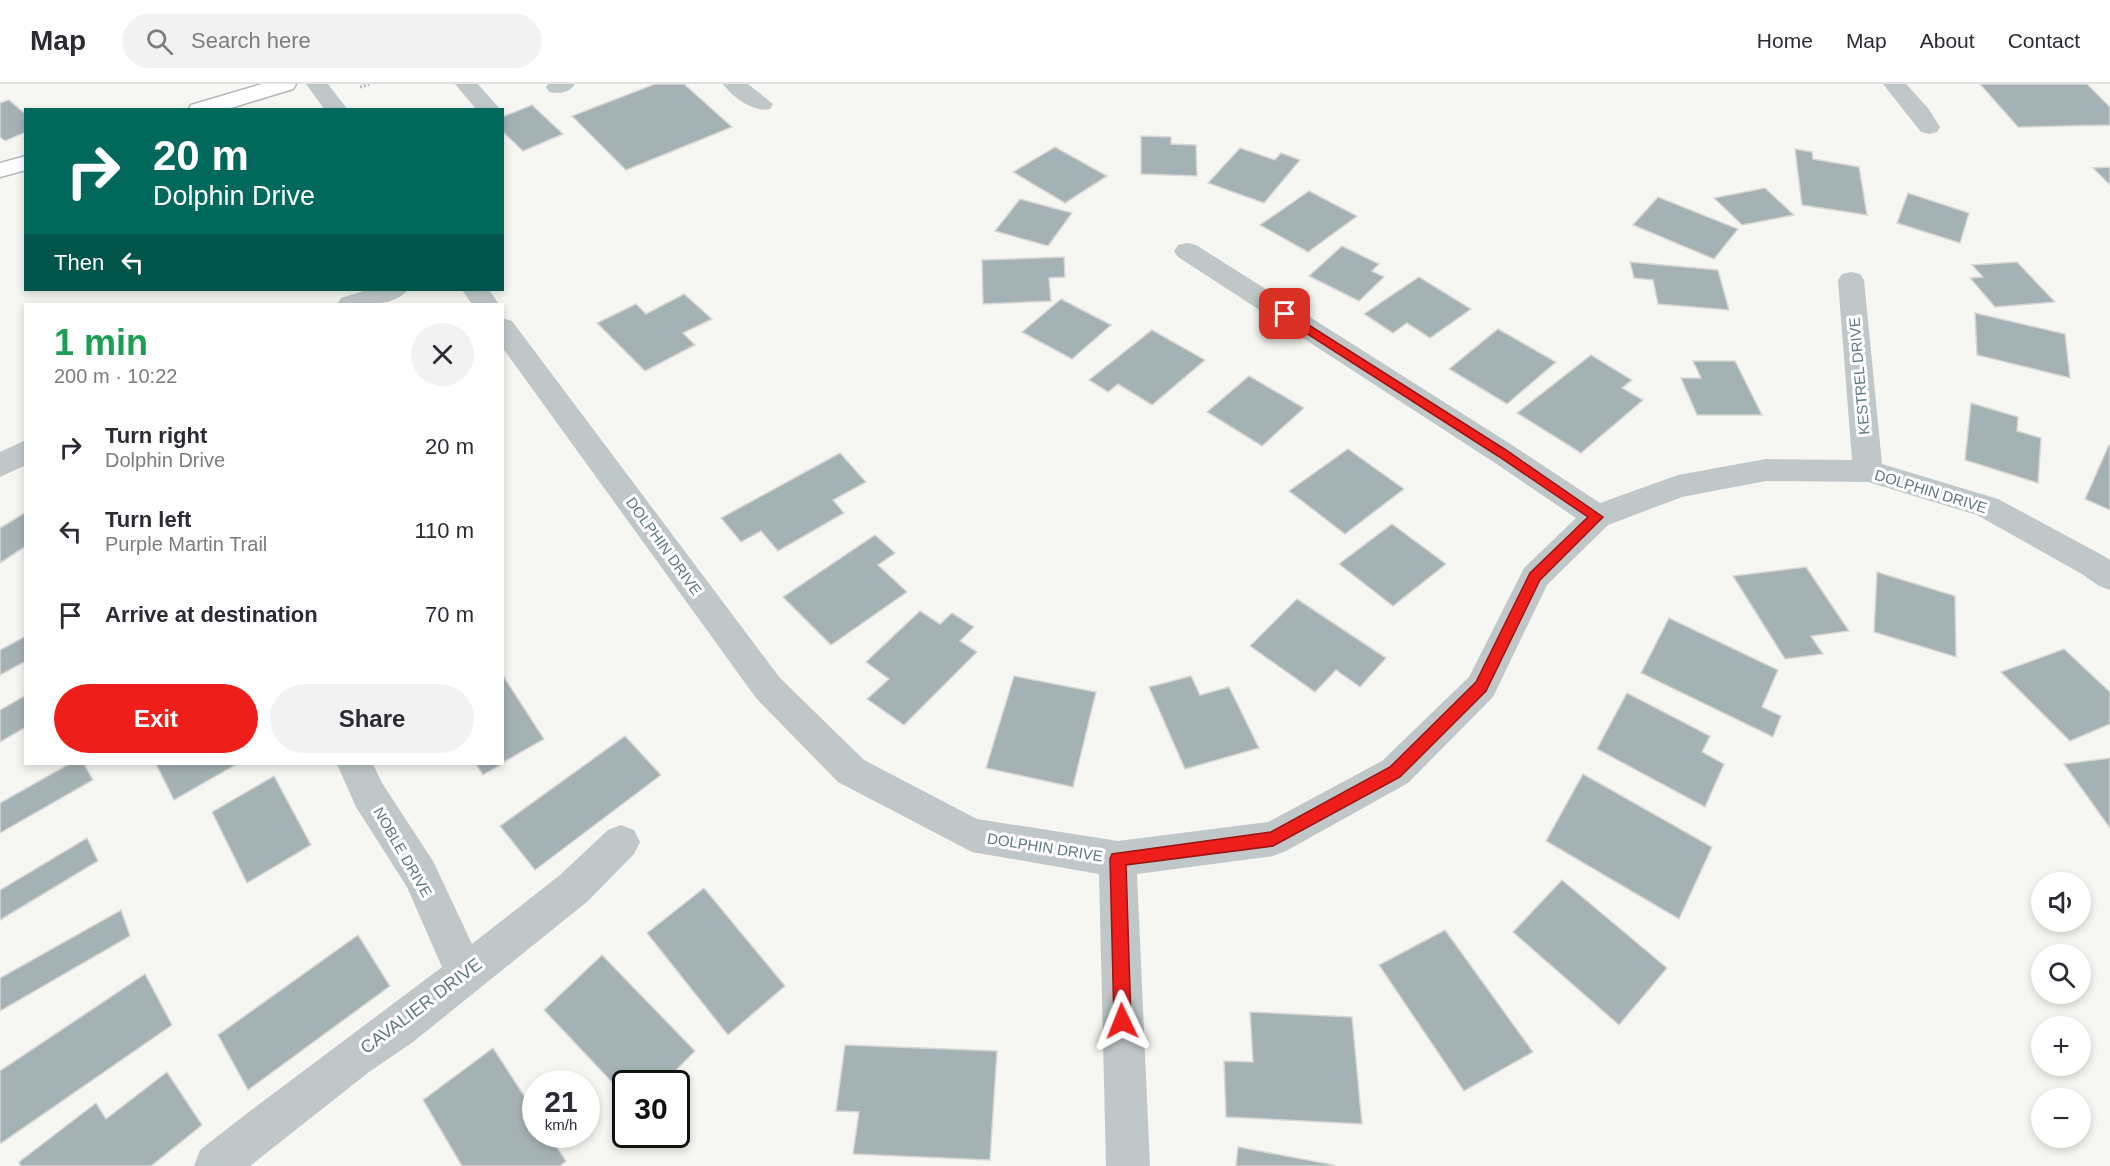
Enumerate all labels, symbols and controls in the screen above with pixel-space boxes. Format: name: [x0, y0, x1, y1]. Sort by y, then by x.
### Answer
search box: [122, 14, 542, 68]
text: Map: [30, 25, 86, 56]
icon: search: [143, 25, 176, 58]
text: Search here: [191, 28, 311, 53]
text: Home: [1757, 29, 1813, 52]
text: Map: [1846, 29, 1887, 52]
text: About: [1920, 29, 1975, 52]
text: Contact: [2008, 29, 2080, 52]
icon: right: [54, 132, 132, 210]
text: 20 m: [153, 132, 249, 179]
text: Dolphin Drive: [153, 181, 315, 211]
icon: left: [116, 246, 149, 279]
text: Then: [54, 250, 104, 275]
pin: [1259, 288, 1310, 339]
icon: arrive: [1268, 297, 1301, 330]
street label: KESTREL DRIVE: [1845, 317, 1873, 435]
text: 1 min: [54, 322, 148, 363]
button: close: [411, 323, 474, 386]
text: 200 m · 10:22: [54, 365, 177, 387]
text: Turn right: [105, 423, 207, 448]
icon: right: [54, 431, 87, 464]
text: 20 m: [425, 434, 474, 459]
text: Dolphin Drive: [105, 449, 225, 471]
street label: DOLPHIN DRIVE: [1873, 466, 1989, 516]
street label: DOLPHIN DRIVE: [623, 494, 705, 598]
text: Turn left: [105, 507, 191, 532]
icon: left: [54, 515, 87, 548]
text: 110 m: [414, 518, 474, 543]
text: Purple Martin Trail: [105, 533, 267, 555]
icon: arrive: [54, 599, 87, 632]
text: Arrive at destination: [105, 602, 318, 627]
text: 70 m: [425, 602, 474, 627]
button: Exit: [54, 684, 258, 753]
button: Share: [270, 684, 474, 753]
street label: NOBLE DRIVE: [370, 804, 436, 900]
street label: DOLPHIN DRIVE: [986, 829, 1104, 865]
map controls: [2031, 872, 2091, 1148]
button: sound: [2031, 872, 2091, 932]
button: search: [2031, 944, 2091, 1004]
street label: CAVALIER DRIVE: [357, 954, 485, 1058]
position arrow: [1090, 989, 1154, 1053]
button: +: [2031, 1016, 2091, 1076]
speed limit sign: 30: [612, 1070, 690, 1148]
text: 21: [544, 1085, 578, 1118]
button: −: [2031, 1088, 2091, 1148]
text: km/h: [545, 1116, 577, 1133]

